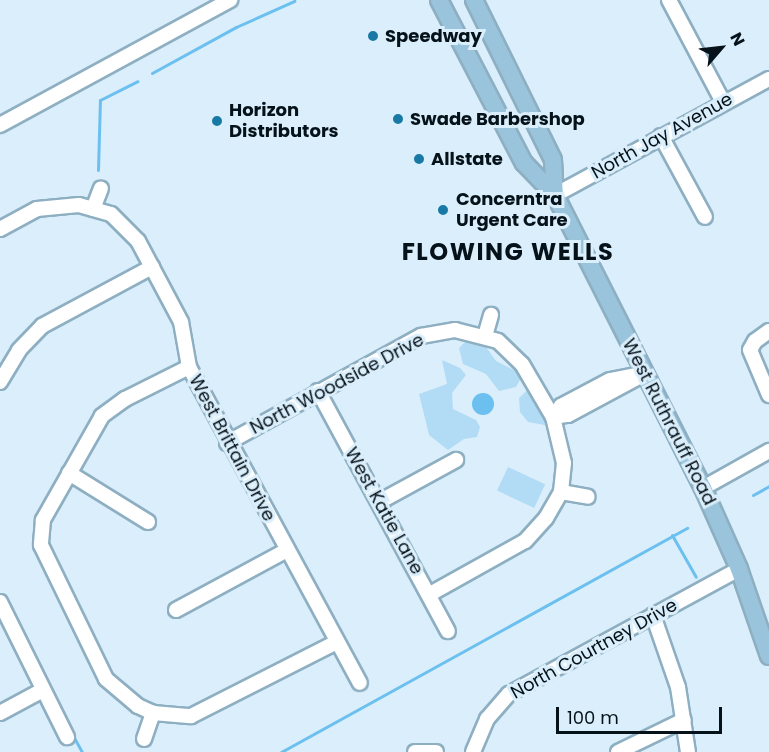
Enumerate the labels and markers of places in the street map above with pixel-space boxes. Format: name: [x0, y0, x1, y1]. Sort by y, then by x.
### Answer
place label: Speedway: [385, 25, 482, 47]
marker: Speedway: [366, 29, 380, 43]
place label: Horizon Distributors: [229, 100, 339, 142]
place label: Swade Barbershop: [410, 108, 585, 130]
marker: Swade Barbershop: [391, 112, 405, 126]
marker: Horizon Distributors: [210, 114, 224, 128]
place label: Allstate: [431, 148, 503, 170]
marker: Allstate: [412, 152, 426, 166]
place label: Concerntra Urgent Care: [456, 189, 568, 232]
marker: Concerntra Urgent Care: [434, 201, 452, 219]

